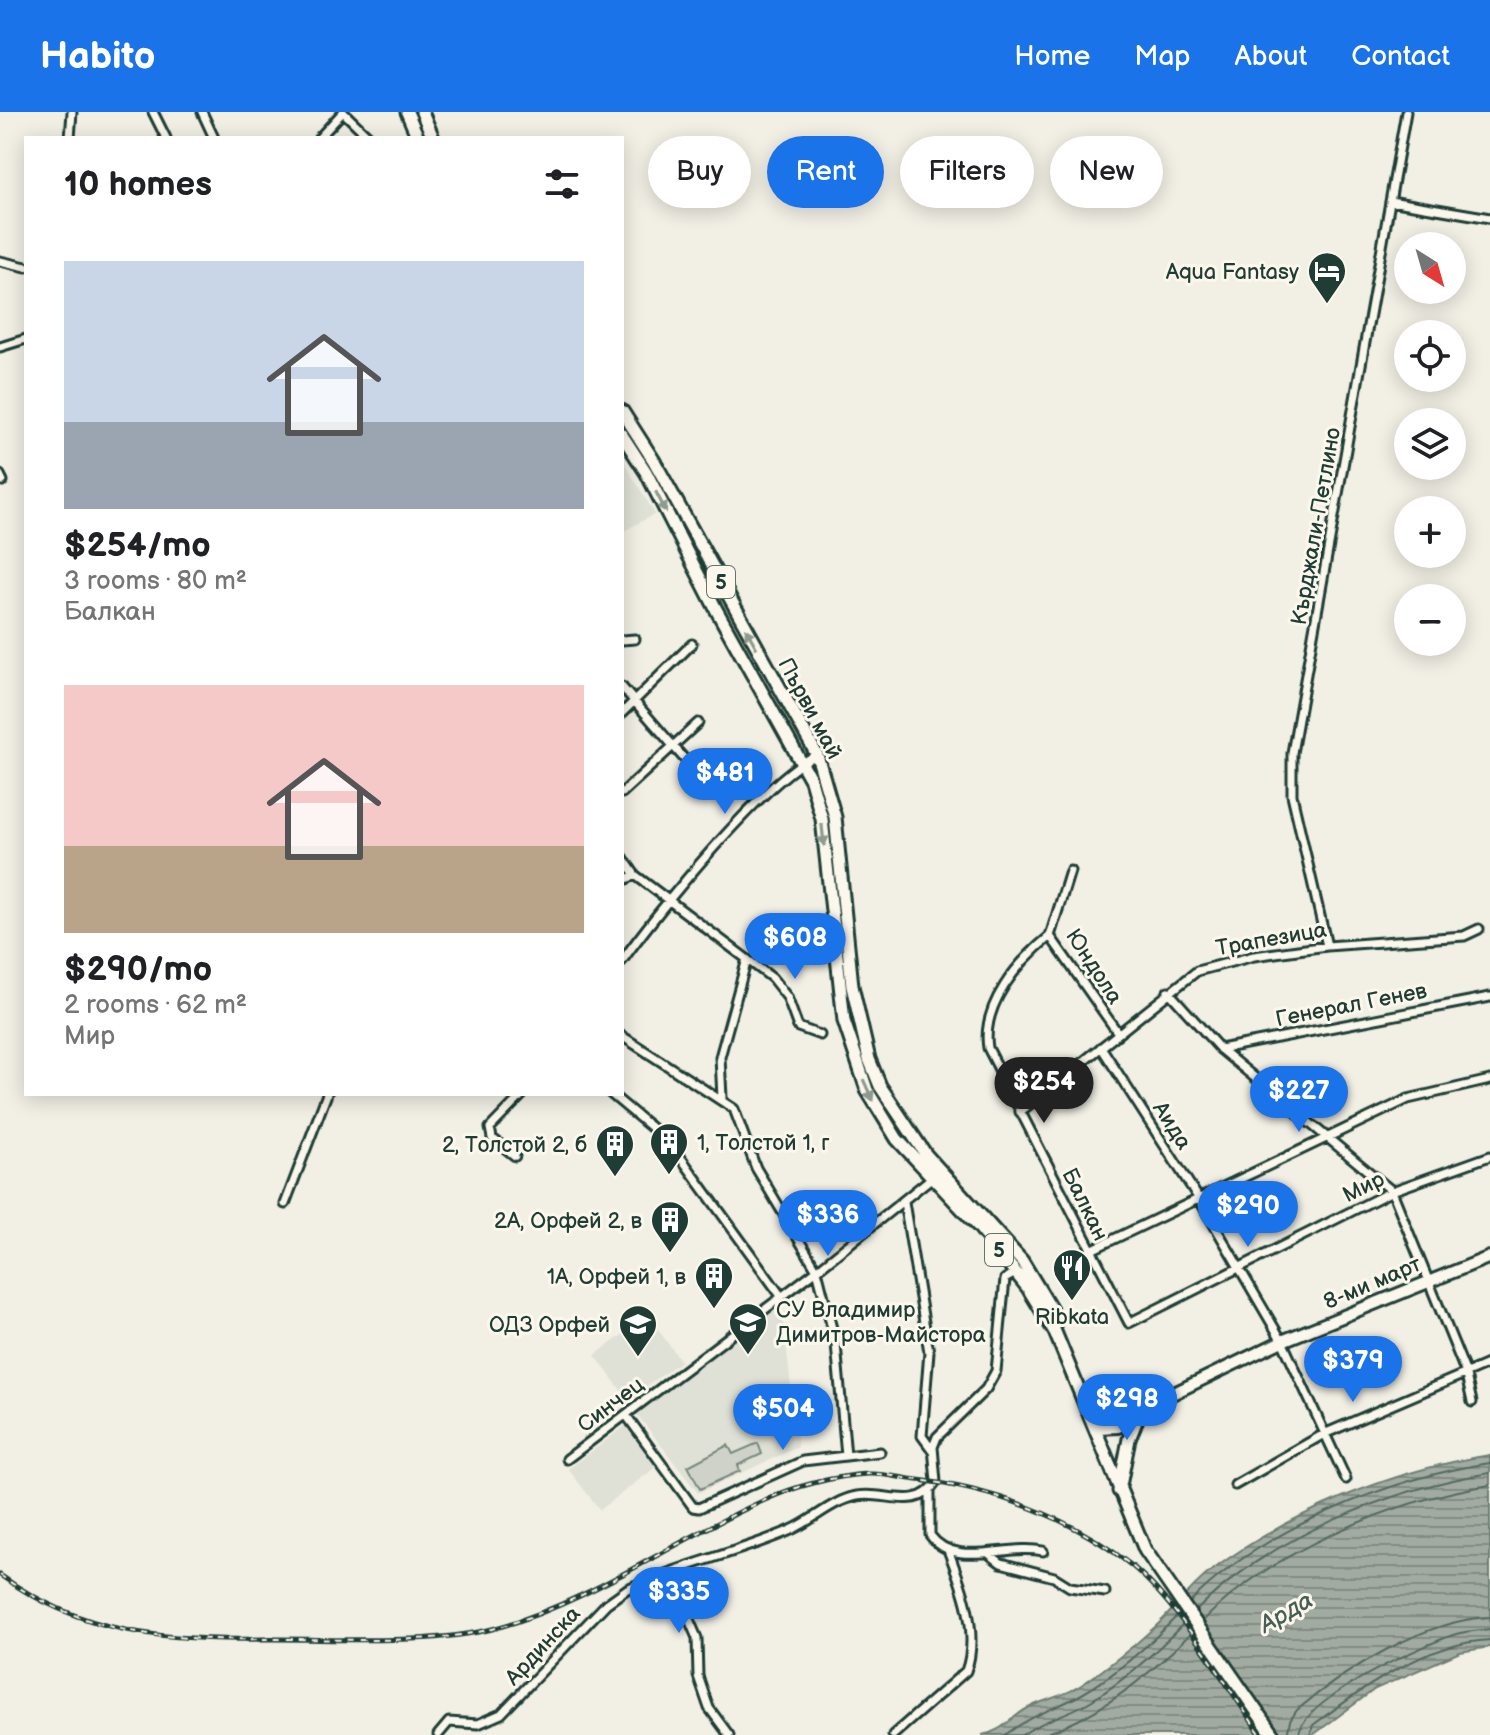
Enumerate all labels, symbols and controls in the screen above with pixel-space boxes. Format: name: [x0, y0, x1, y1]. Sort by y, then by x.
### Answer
text: Habito: [40, 34, 155, 79]
text: Home: [1014, 40, 1090, 73]
text: Map: [1134, 40, 1191, 73]
text: About: [1235, 40, 1307, 73]
text: Contact: [1351, 40, 1450, 73]
chip: Buy: [648, 136, 751, 208]
chip: Rent: [767, 136, 884, 208]
chip: Filters: [900, 136, 1034, 208]
chip: New: [1050, 136, 1163, 208]
icon: filters: [540, 162, 584, 206]
text: 10 homes: [64, 164, 212, 205]
north arrow: [1394, 232, 1466, 304]
map controls: [1394, 232, 1466, 656]
hotel icon: Aqua Fantasy: [1306, 250, 1348, 305]
place label: Aqua Fantasy: [1166, 259, 1299, 286]
icon: home: [252, 313, 396, 457]
button: locate: [1394, 320, 1466, 392]
button: layers: [1394, 408, 1466, 480]
street label: Кърджали-Петлино: [1286, 425, 1347, 627]
one-way arrow: [654, 491, 668, 514]
button: +: [1394, 496, 1466, 568]
text: $254/mo: [64, 525, 211, 566]
text: 3 rooms · 80 m²: [64, 566, 247, 597]
road number: 5: [707, 566, 735, 598]
button: −: [1394, 584, 1466, 656]
text: Балкан: [64, 597, 156, 628]
one-way arrow: [744, 627, 758, 650]
street label: Първи май: [772, 653, 848, 764]
icon: home: [252, 737, 396, 881]
pin: $481: [678, 748, 772, 816]
text: $481: [695, 758, 755, 789]
one-way arrow: [817, 823, 830, 848]
pin: $608: [748, 913, 842, 981]
street label: Трапезица: [1214, 916, 1329, 962]
text: $608: [763, 923, 827, 954]
street label: Юндола: [1059, 924, 1128, 1009]
text: $290/mo: [64, 949, 212, 990]
street label: Генерал Генев: [1273, 977, 1430, 1033]
text: 2 rooms · 62 m²: [64, 990, 247, 1021]
text: Мир: [64, 1021, 115, 1052]
pin: $254: [997, 1057, 1091, 1125]
pin: $227: [1252, 1066, 1346, 1134]
text: $254: [1012, 1067, 1076, 1098]
text: $227: [1268, 1076, 1330, 1107]
one-way arrow: [861, 1078, 875, 1102]
street label: Аида: [1146, 1096, 1197, 1155]
building icon: 1, Толстой 1, г: [648, 1121, 690, 1176]
building icon: 2, Толстой 2, б: [594, 1123, 636, 1178]
place label: 1, Толстой 1, г: [697, 1130, 830, 1157]
place label: 2, Толстой 2, б: [442, 1132, 587, 1159]
street label: Балкан: [1056, 1164, 1114, 1245]
street label: Мир: [1338, 1166, 1389, 1209]
pin: $290: [1201, 1181, 1295, 1249]
pin: $336: [781, 1190, 875, 1258]
text: $290: [1216, 1191, 1280, 1222]
building icon: 2А, Орфей 2, в: [649, 1199, 691, 1254]
text: $336: [796, 1200, 860, 1231]
place label: 2А, Орфей 2, в: [494, 1208, 642, 1235]
road number: 5: [985, 1234, 1013, 1266]
restaurant icon: Ribkata: [1051, 1247, 1093, 1302]
street label: 8-ми март: [1320, 1250, 1426, 1316]
building icon: 1А, Орфей 1, в: [693, 1255, 735, 1310]
place label: 1А, Орфей 1, в: [547, 1264, 686, 1291]
place label: СУ Владимир Димитров-Майстора: [776, 1297, 986, 1349]
school or university icon: СУ Владимир Димитров-Майстора: [727, 1301, 769, 1356]
school or university icon: ОДЗ Орфей: [617, 1303, 659, 1358]
place label: Ribkata: [1035, 1304, 1109, 1331]
place label: ОДЗ Орфей: [489, 1312, 610, 1339]
pin: $379: [1306, 1336, 1400, 1404]
text: $379: [1322, 1346, 1384, 1377]
street label: Синчец: [572, 1371, 649, 1439]
pin: $298: [1080, 1374, 1174, 1442]
pin: $504: [736, 1384, 830, 1452]
text: $298: [1095, 1384, 1159, 1415]
text: $504: [751, 1394, 815, 1425]
pin: $335: [632, 1567, 726, 1635]
text: $335: [648, 1577, 710, 1608]
water label: Арда: [1253, 1586, 1318, 1640]
street label: Ардинска: [499, 1601, 587, 1692]

